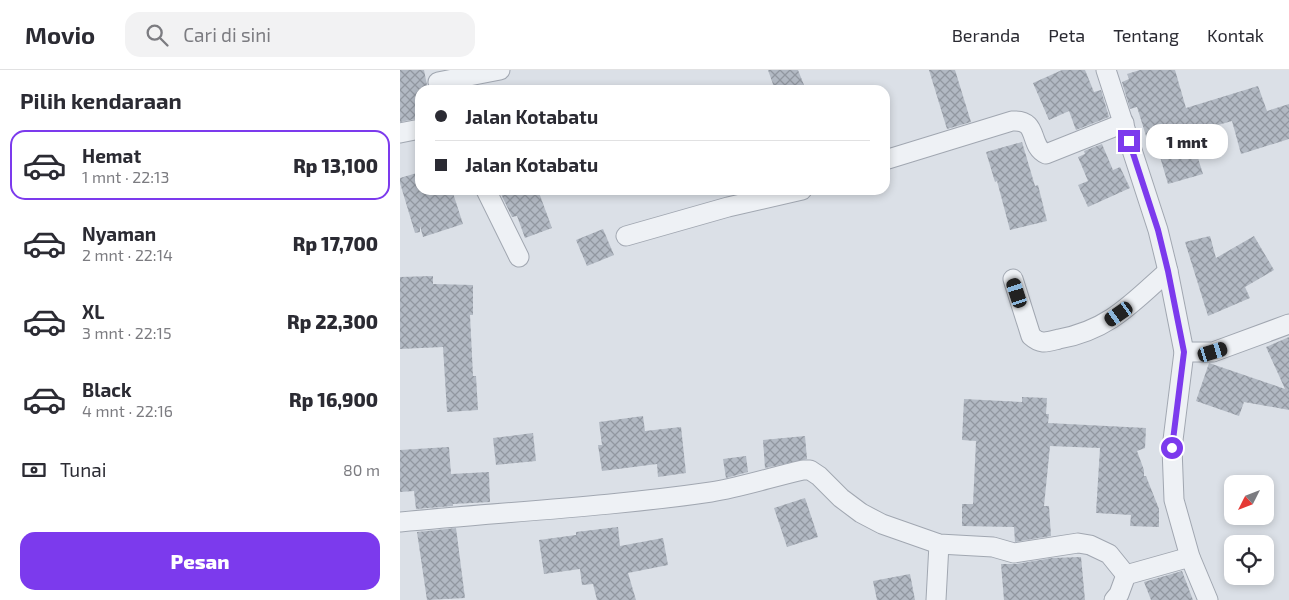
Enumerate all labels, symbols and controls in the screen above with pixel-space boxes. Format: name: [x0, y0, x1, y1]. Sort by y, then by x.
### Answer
search box: [125, 12, 475, 57]
text: Movio: [25, 20, 95, 49]
icon: search: [143, 21, 171, 49]
text: Cari di sini: [183, 23, 271, 46]
text: Beranda: [952, 24, 1020, 46]
text: Peta: [1048, 24, 1085, 46]
text: Tentang: [1113, 24, 1179, 46]
text: Kontak: [1207, 24, 1264, 46]
text: Pilih kendaraan: [20, 87, 182, 113]
text: Jalan Kotabatu: [465, 105, 598, 128]
callout: 1 mnt: [1146, 124, 1229, 158]
route end: [1118, 130, 1140, 152]
text: 1 mnt: [1166, 132, 1208, 151]
icon: car: [22, 143, 67, 188]
text: Hemat: [82, 144, 141, 167]
text: Jalan Kotabatu: [465, 153, 598, 176]
text: Rp 13,100: [293, 154, 378, 177]
text: 1 mnt · 22:13: [82, 167, 169, 186]
icon: car: [22, 221, 67, 266]
text: Nyaman: [82, 222, 156, 245]
text: Rp 17,700: [293, 232, 378, 255]
text: 2 mnt · 22:14: [82, 245, 173, 264]
car: [1005, 276, 1028, 310]
icon: car: [22, 299, 67, 344]
car: [1102, 299, 1135, 329]
text: XL: [82, 300, 104, 323]
text: Rp 22,300: [287, 310, 378, 333]
text: 3 mnt · 22:15: [82, 323, 172, 342]
car: [1196, 340, 1229, 364]
icon: car: [22, 377, 67, 422]
text: Black: [82, 378, 132, 401]
text: Rp 16,900: [289, 388, 378, 411]
text: 4 mnt · 22:16: [82, 401, 173, 420]
route start: [1161, 437, 1183, 459]
icon: cash: [20, 456, 48, 484]
text: Tunai: [60, 458, 106, 481]
text: 80 m: [343, 460, 380, 479]
north arrow: [1224, 475, 1274, 525]
map controls: [1224, 475, 1274, 585]
button: Pesan: [20, 532, 380, 590]
button: locate: [1224, 535, 1274, 585]

